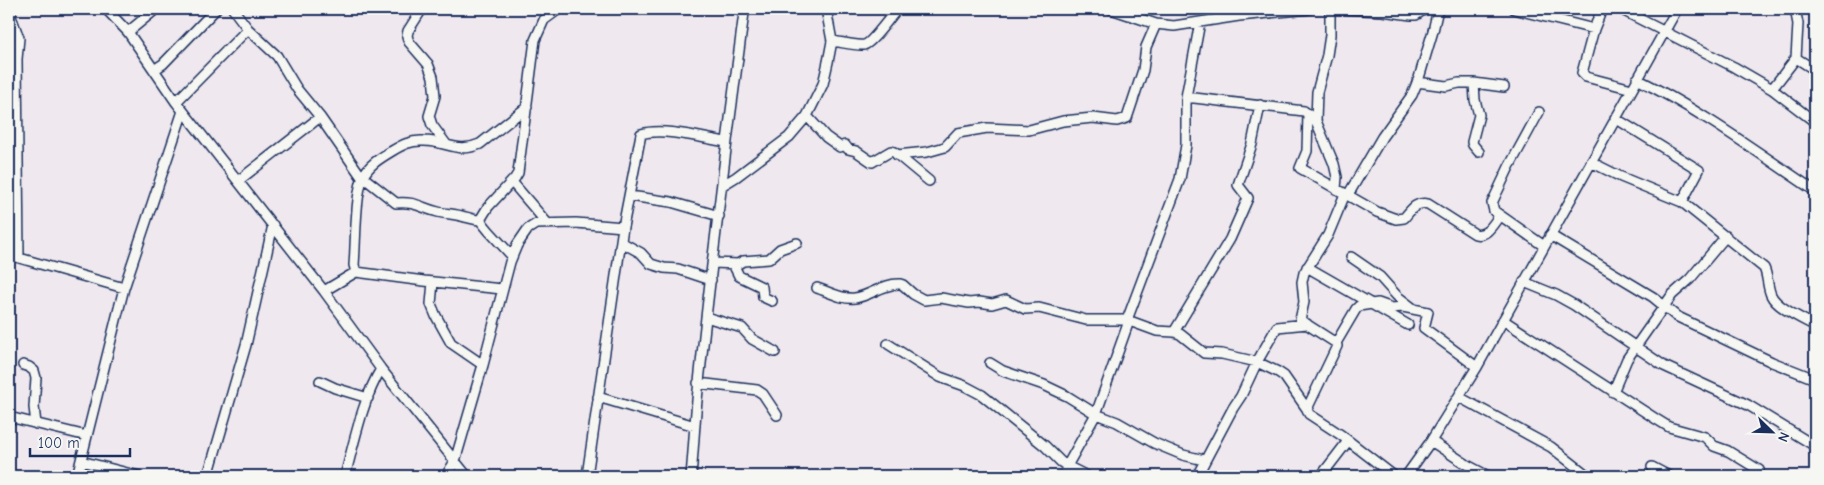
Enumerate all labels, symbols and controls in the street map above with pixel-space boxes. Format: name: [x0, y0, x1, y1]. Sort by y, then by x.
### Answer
north arrow: [1746, 408, 1796, 458]
scale bar: [30, 425, 130, 457]
text: N: [1774, 429, 1793, 444]
text: 100 m: [38, 434, 80, 452]

